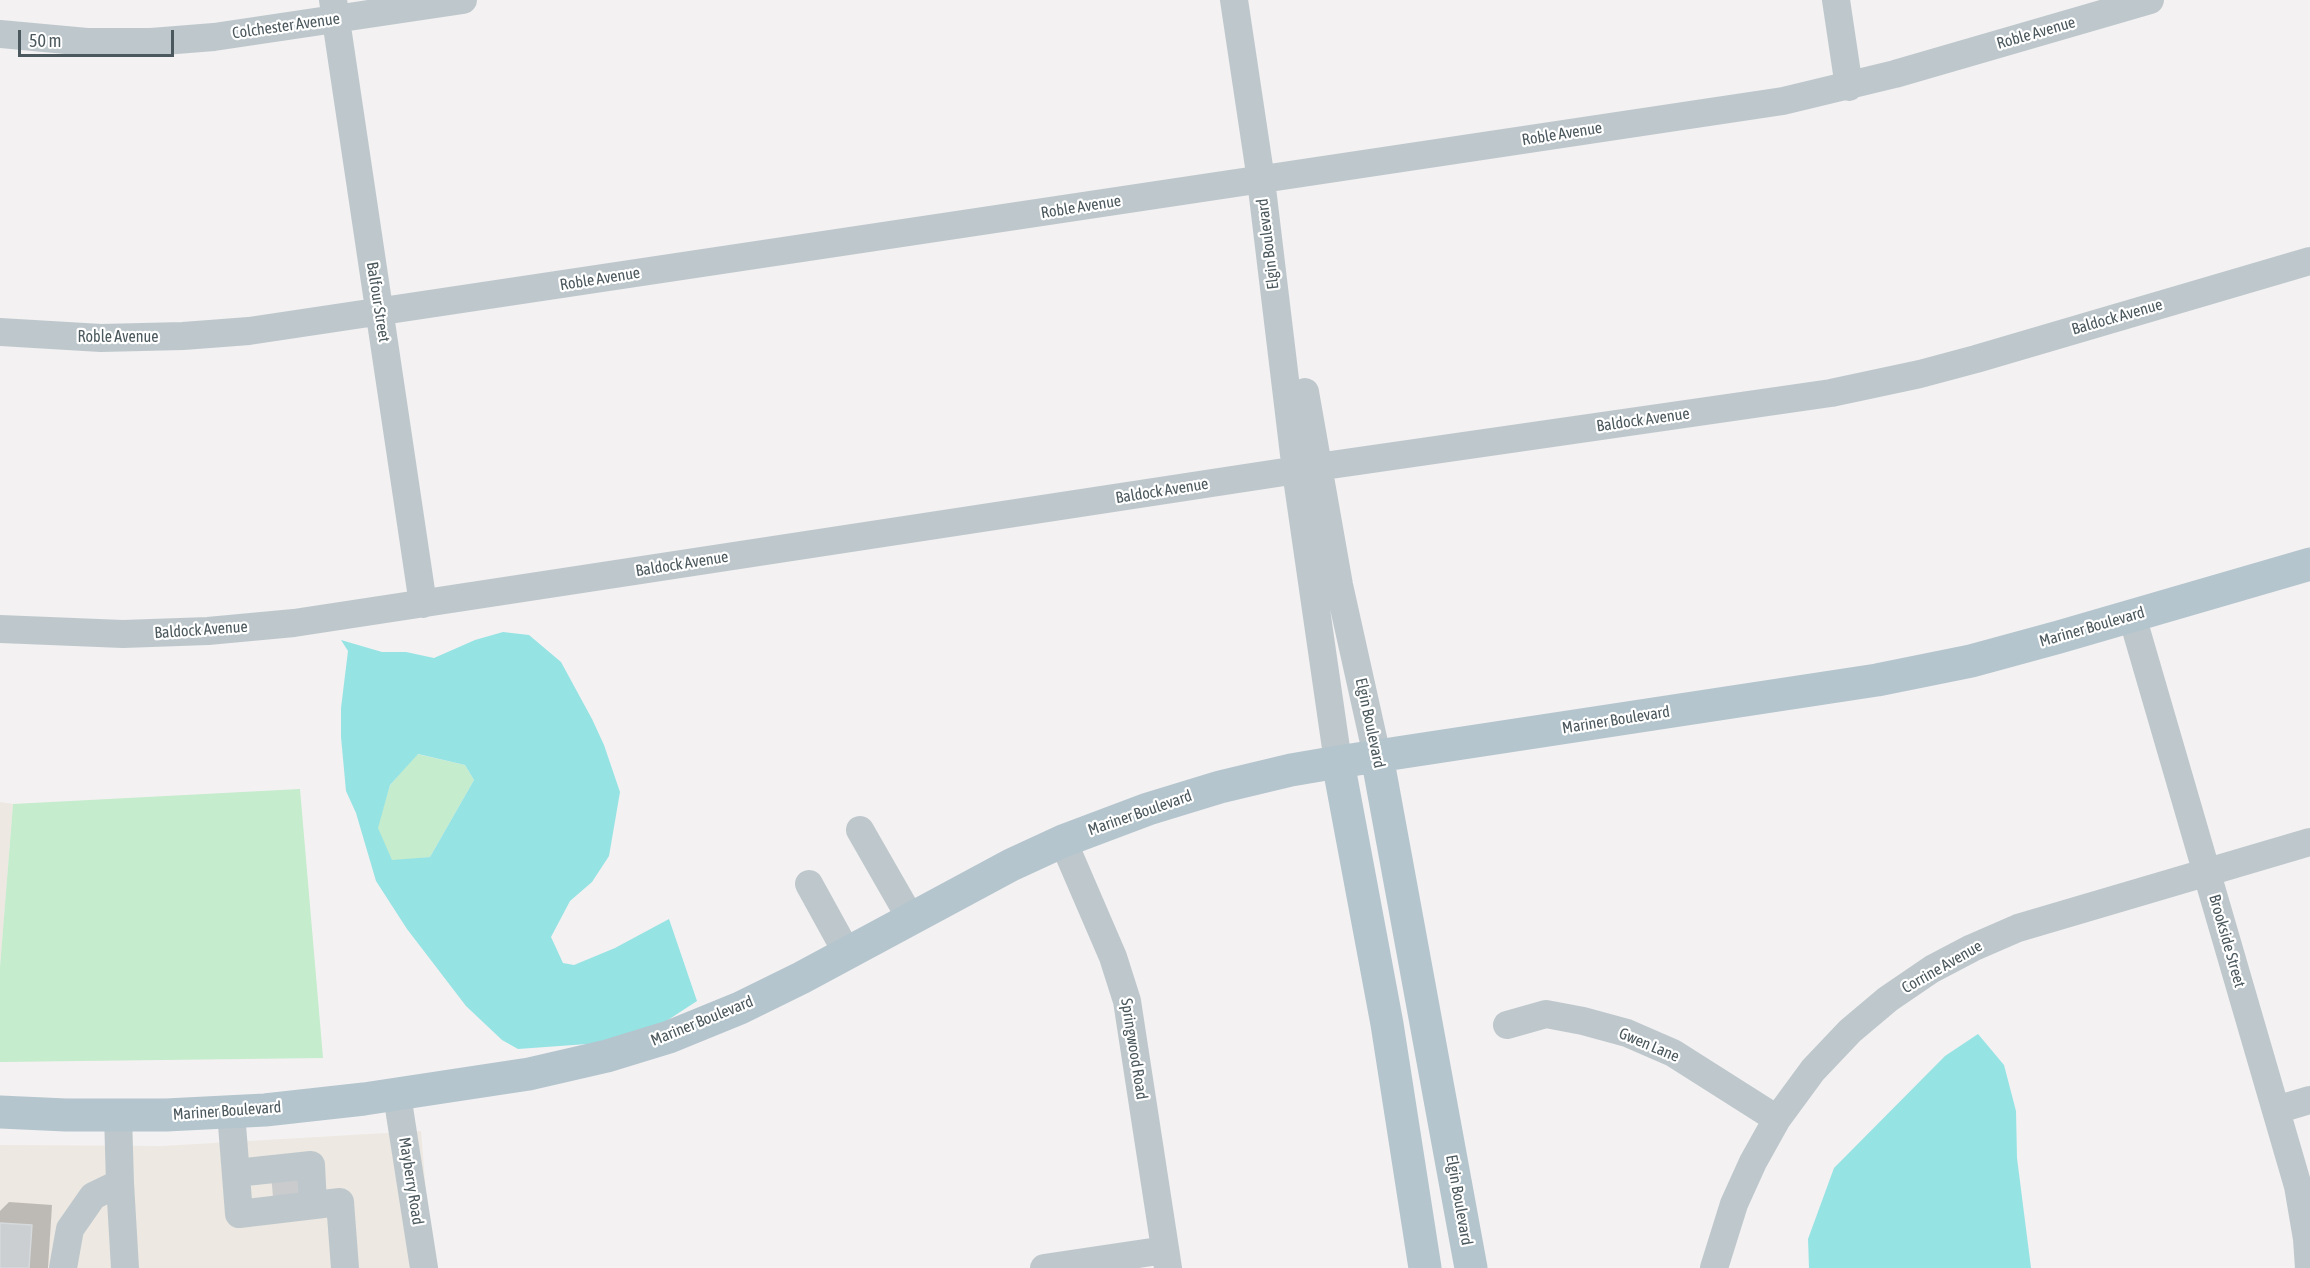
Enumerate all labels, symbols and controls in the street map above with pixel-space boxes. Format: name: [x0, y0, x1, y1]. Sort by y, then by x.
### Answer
street label: Colchester Avenue: [231, 9, 341, 43]
street label: Roble Avenue: [1994, 13, 2078, 53]
scale bar: [21, 18, 177, 56]
text: 50 m: [29, 30, 61, 51]
street label: Roble Avenue: [1521, 118, 1603, 150]
street label: Roble Avenue: [1040, 191, 1122, 223]
street label: Elgin Boulevard: [1253, 197, 1283, 291]
street label: Balfour Street: [362, 261, 394, 343]
street label: Roble Avenue: [559, 263, 641, 295]
street label: Baldock Avenue: [2069, 295, 2165, 339]
street label: Roble Avenue: [78, 327, 158, 347]
street label: Baldock Avenue: [1595, 404, 1691, 436]
street label: Baldock Avenue: [1114, 474, 1210, 508]
street label: Baldock Avenue: [634, 547, 730, 581]
street label: Mariner Boulevard: [2037, 603, 2147, 651]
street label: Baldock Avenue: [154, 617, 248, 643]
street label: Elgin Boulevard: [1351, 676, 1389, 770]
street label: Mariner Boulevard: [1561, 702, 1671, 738]
street label: Mariner Boulevard: [1085, 786, 1195, 840]
street label: Brookside Street: [2205, 892, 2249, 990]
street label: Corrine Avenue: [1899, 936, 1985, 998]
street label: Mariner Boulevard: [648, 992, 756, 1050]
street label: Springwood Road: [1117, 997, 1151, 1101]
street label: Gwen Lane: [1616, 1024, 1682, 1066]
street label: Mariner Boulevard: [172, 1098, 282, 1124]
street label: Mayberry Road: [395, 1136, 427, 1226]
street label: Elgin Boulevard: [1442, 1153, 1476, 1247]

